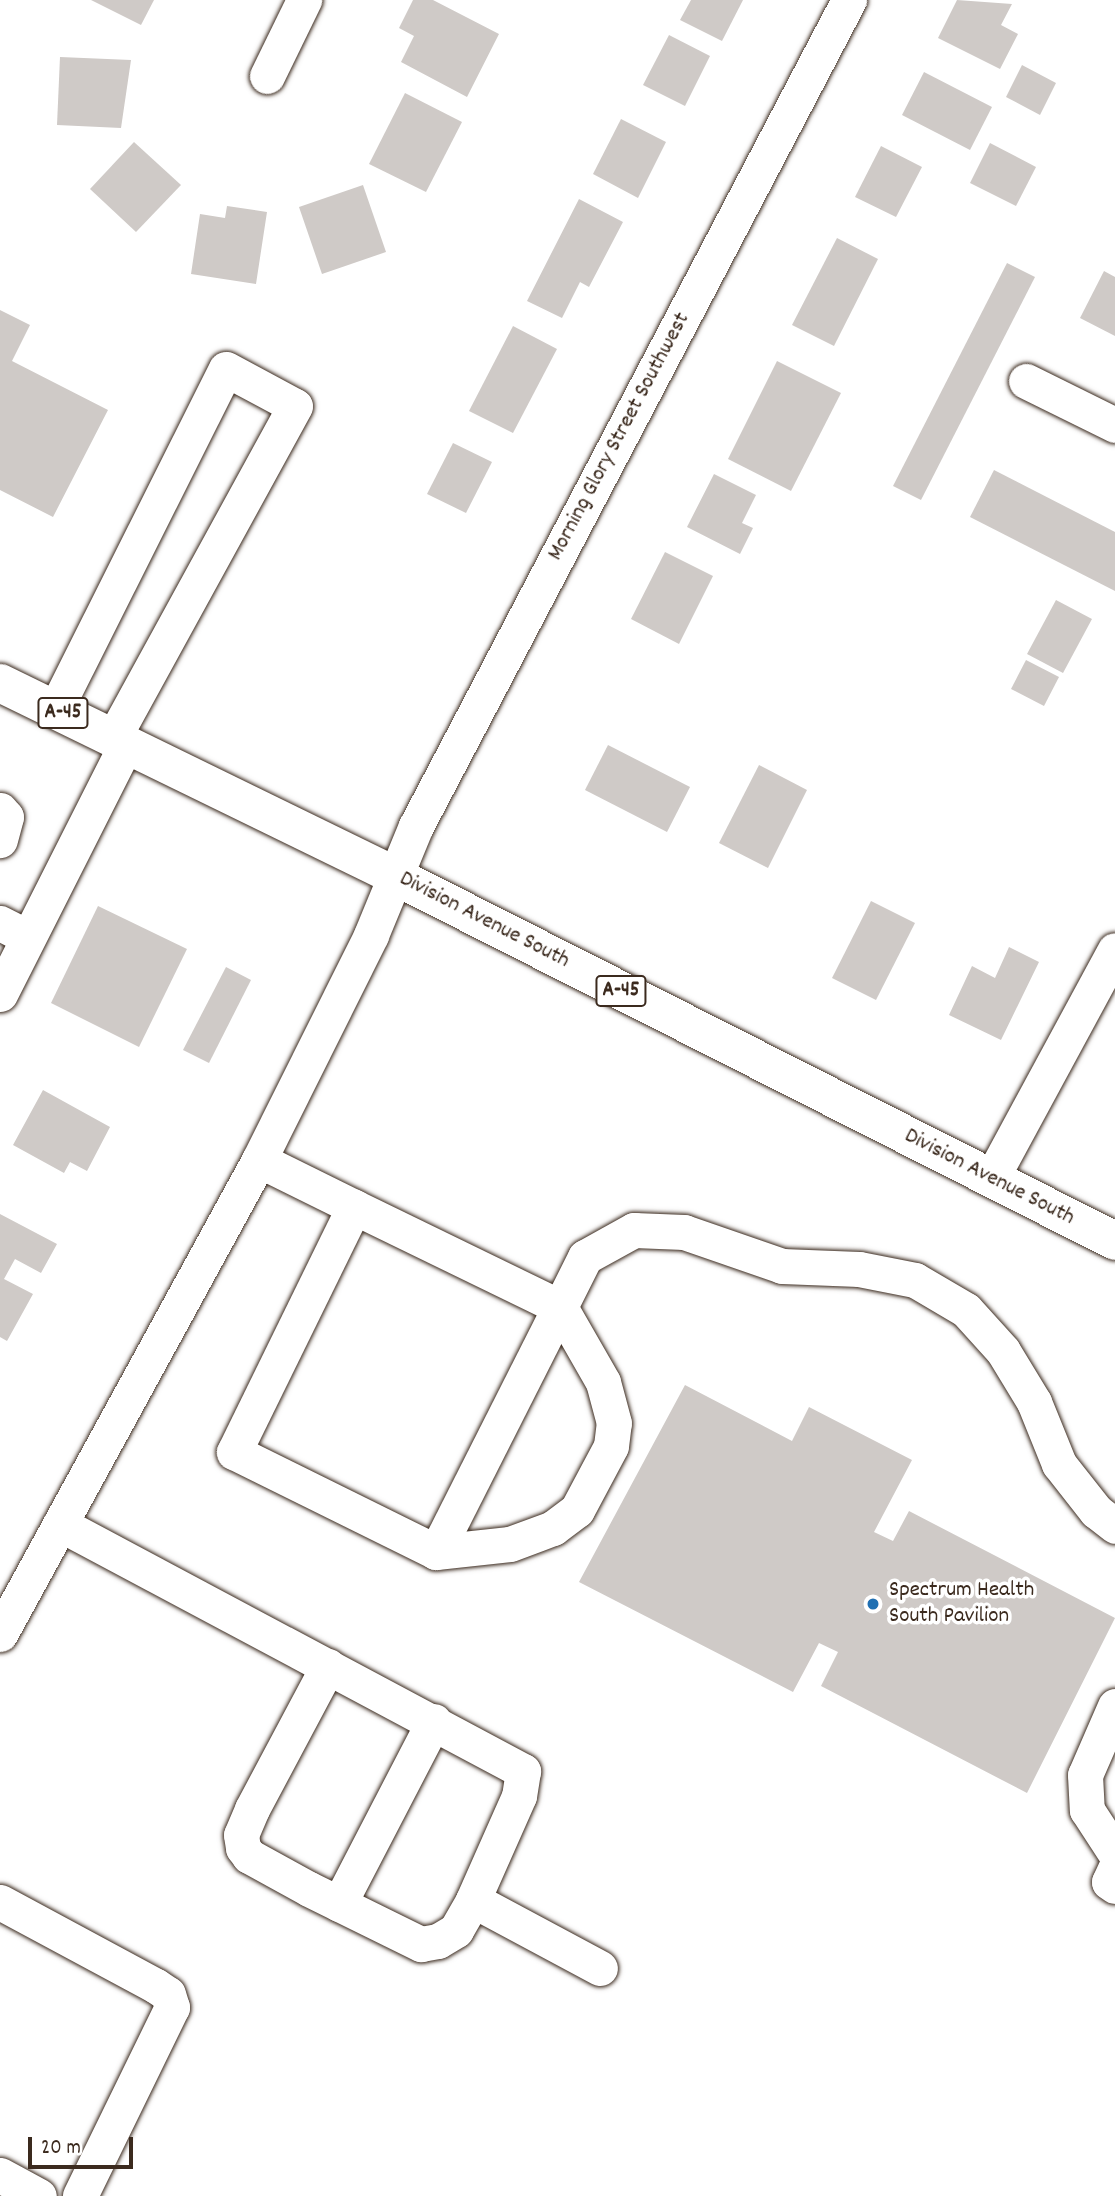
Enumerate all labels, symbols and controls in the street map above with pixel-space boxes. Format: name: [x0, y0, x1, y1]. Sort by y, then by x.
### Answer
street label: Morning Glory Street Southwest: [543, 308, 697, 566]
road number: A-45: [37, 696, 89, 730]
street label: Division Avenue South: [394, 866, 574, 976]
road number: A-45: [595, 974, 647, 1009]
street label: Division Avenue South: [899, 1123, 1079, 1233]
place label: Spectrum Health South Pavilion: [889, 1577, 1034, 1631]
marker: Spectrum Health South Pavilion: [863, 1594, 883, 1614]
scale bar: [32, 2122, 136, 2166]
text: 20 m: [41, 2134, 81, 2164]

